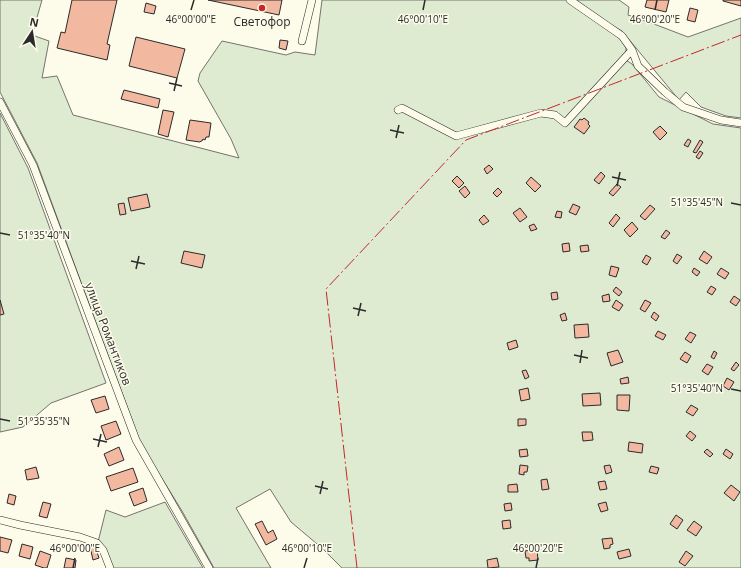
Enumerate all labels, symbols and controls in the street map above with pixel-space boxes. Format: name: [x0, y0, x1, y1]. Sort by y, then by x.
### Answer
marker: Светофор: [257, 3, 267, 13]
north arrow: [12, 12, 52, 52]
text: 46°00'00"E: [166, 12, 216, 26]
text: 46°00'10"E: [398, 12, 448, 26]
text: 46°00'20"E: [630, 12, 680, 26]
text: N: [28, 13, 40, 30]
place label: Светофор: [233, 13, 291, 30]
text: 51°35'45"N: [671, 195, 723, 209]
text: 51°35'40"N: [18, 228, 70, 242]
street label: улица Романтиков: [81, 280, 136, 388]
text: 51°35'40"N: [671, 381, 723, 395]
text: 51°35'35"N: [18, 414, 70, 428]
text: 46°00'00"E: [50, 541, 100, 555]
text: 46°00'10"E: [282, 541, 332, 555]
text: 46°00'20"E: [513, 541, 563, 555]

